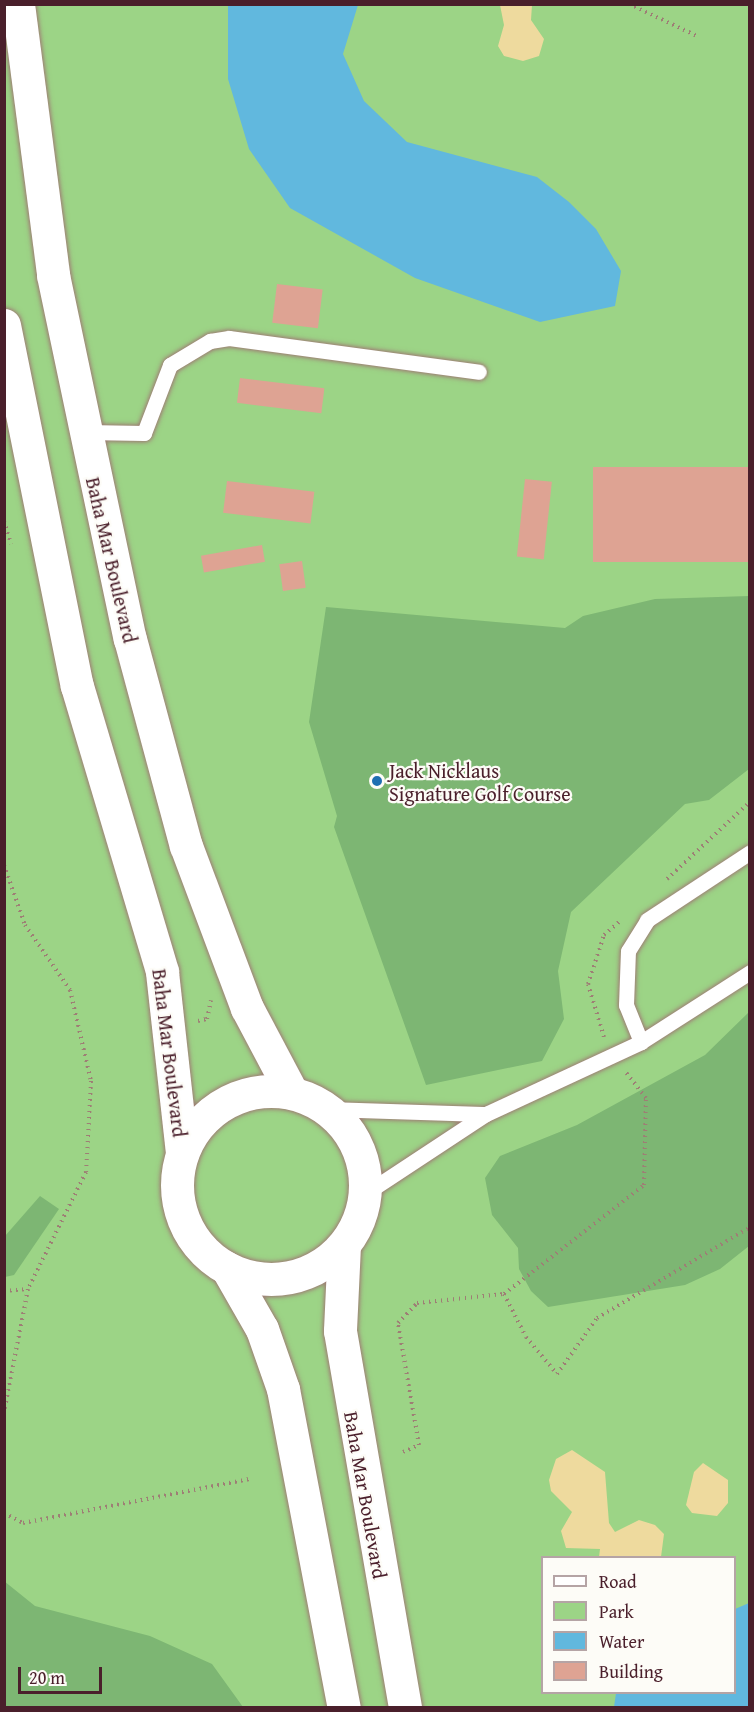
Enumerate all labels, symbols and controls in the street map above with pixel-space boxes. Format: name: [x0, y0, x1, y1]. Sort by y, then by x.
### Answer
street label: Baha Mar Boulevard: [81, 475, 143, 645]
place label: Jack Nicklaus Signature Golf Course: [389, 758, 571, 805]
marker: Jack Nicklaus Signature Golf Course: [370, 774, 384, 788]
street label: Baha Mar Boulevard: [148, 967, 192, 1139]
street label: Baha Mar Boulevard: [339, 1409, 393, 1581]
legend: [541, 1556, 736, 1694]
text: Road: [599, 1568, 637, 1595]
text: Park: [599, 1598, 634, 1625]
text: Water: [599, 1628, 644, 1655]
scale bar: [21, 1655, 105, 1693]
text: Building: [599, 1658, 663, 1685]
text: 20 m: [29, 1664, 65, 1691]

